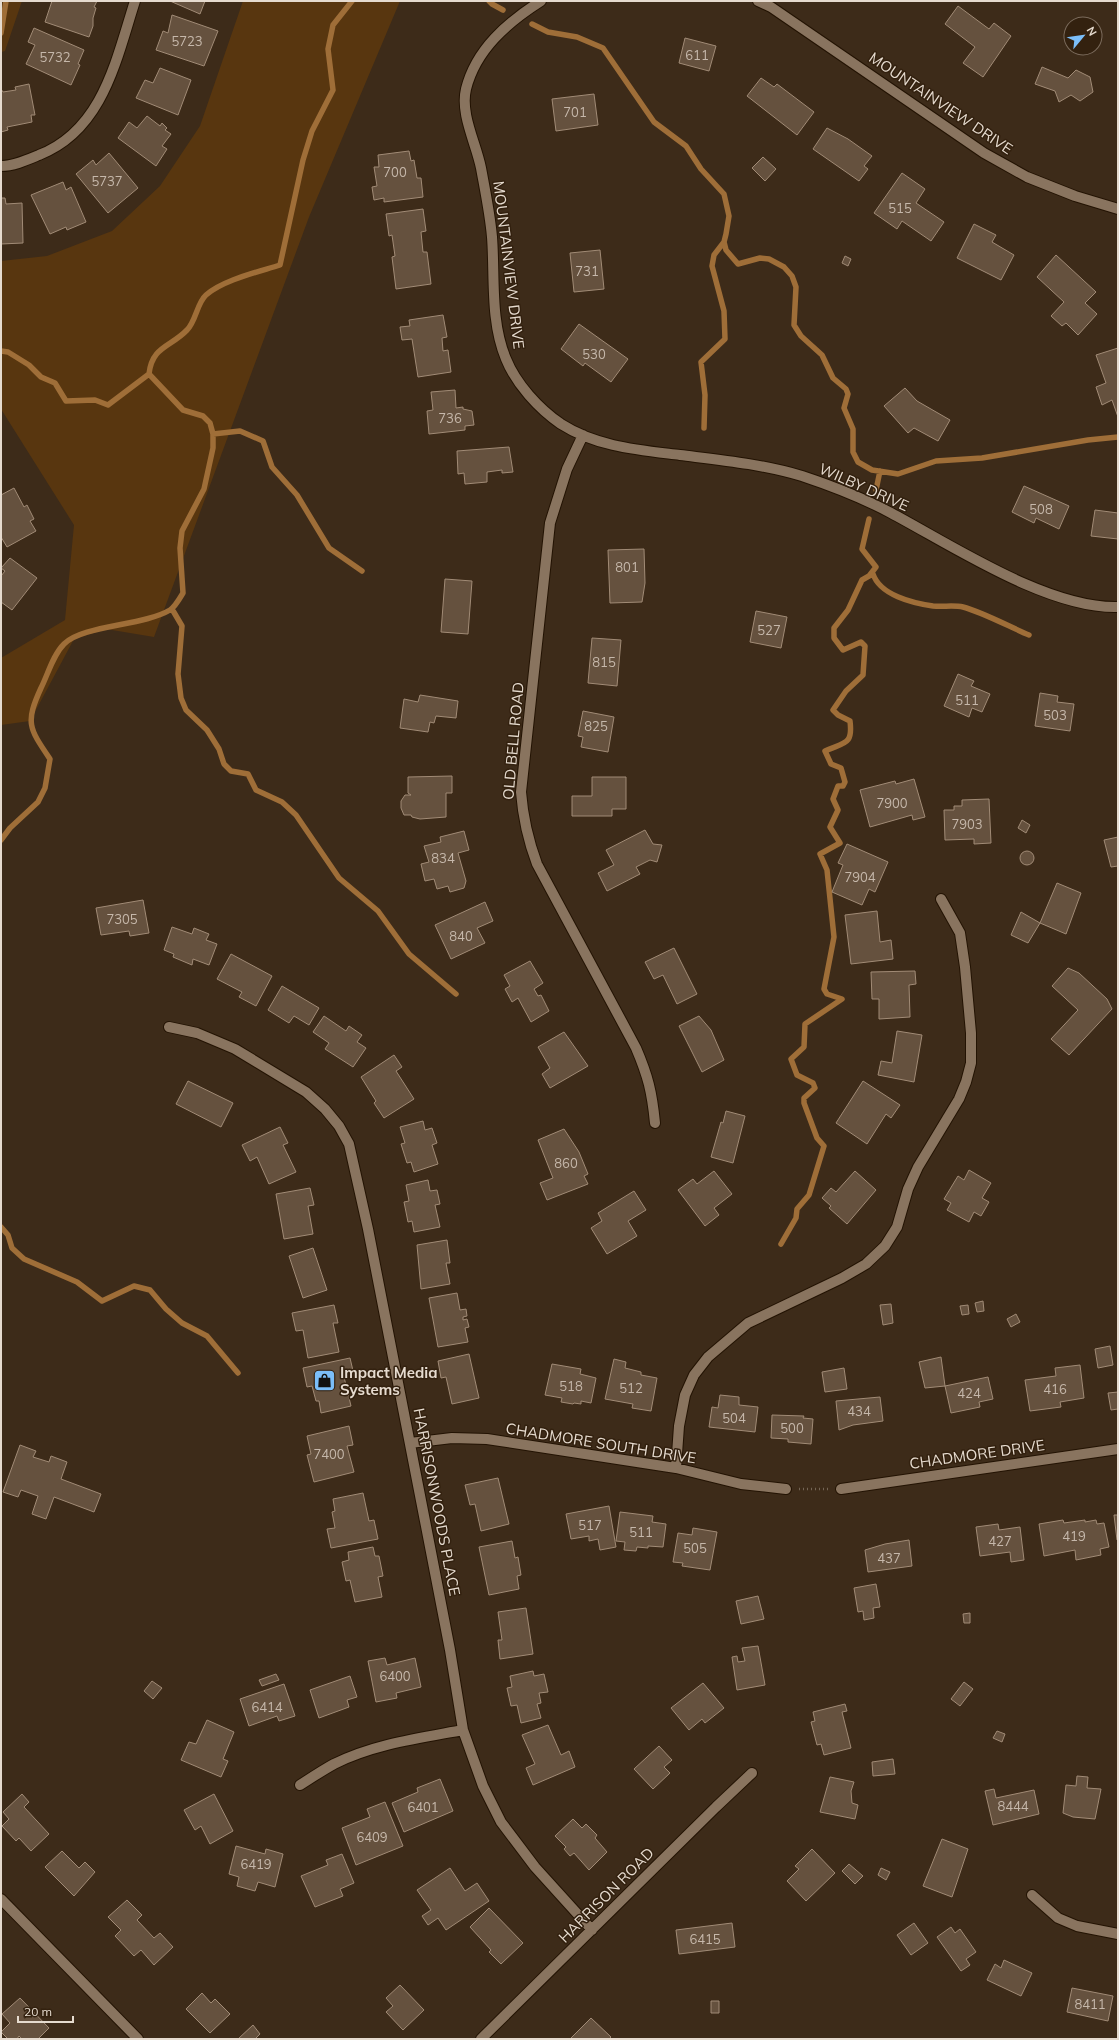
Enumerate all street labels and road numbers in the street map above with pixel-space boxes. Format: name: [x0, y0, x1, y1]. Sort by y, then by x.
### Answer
street label: MOUNTAINVIEW DRIVE: [866, 48, 1017, 158]
street label: MOUNTAINVIEW DRIVE: [489, 180, 529, 350]
street label: WILBY DRIVE: [816, 459, 912, 515]
street label: OLD BELL ROAD: [498, 681, 528, 801]
street label: HARRISONWOODS PLACE: [409, 1406, 465, 1598]
street label: CHADMORE SOUTH DRIVE: [504, 1419, 698, 1467]
street label: CHADMORE DRIVE: [908, 1435, 1046, 1473]
street label: HARRISON ROAD: [554, 1843, 658, 1947]

